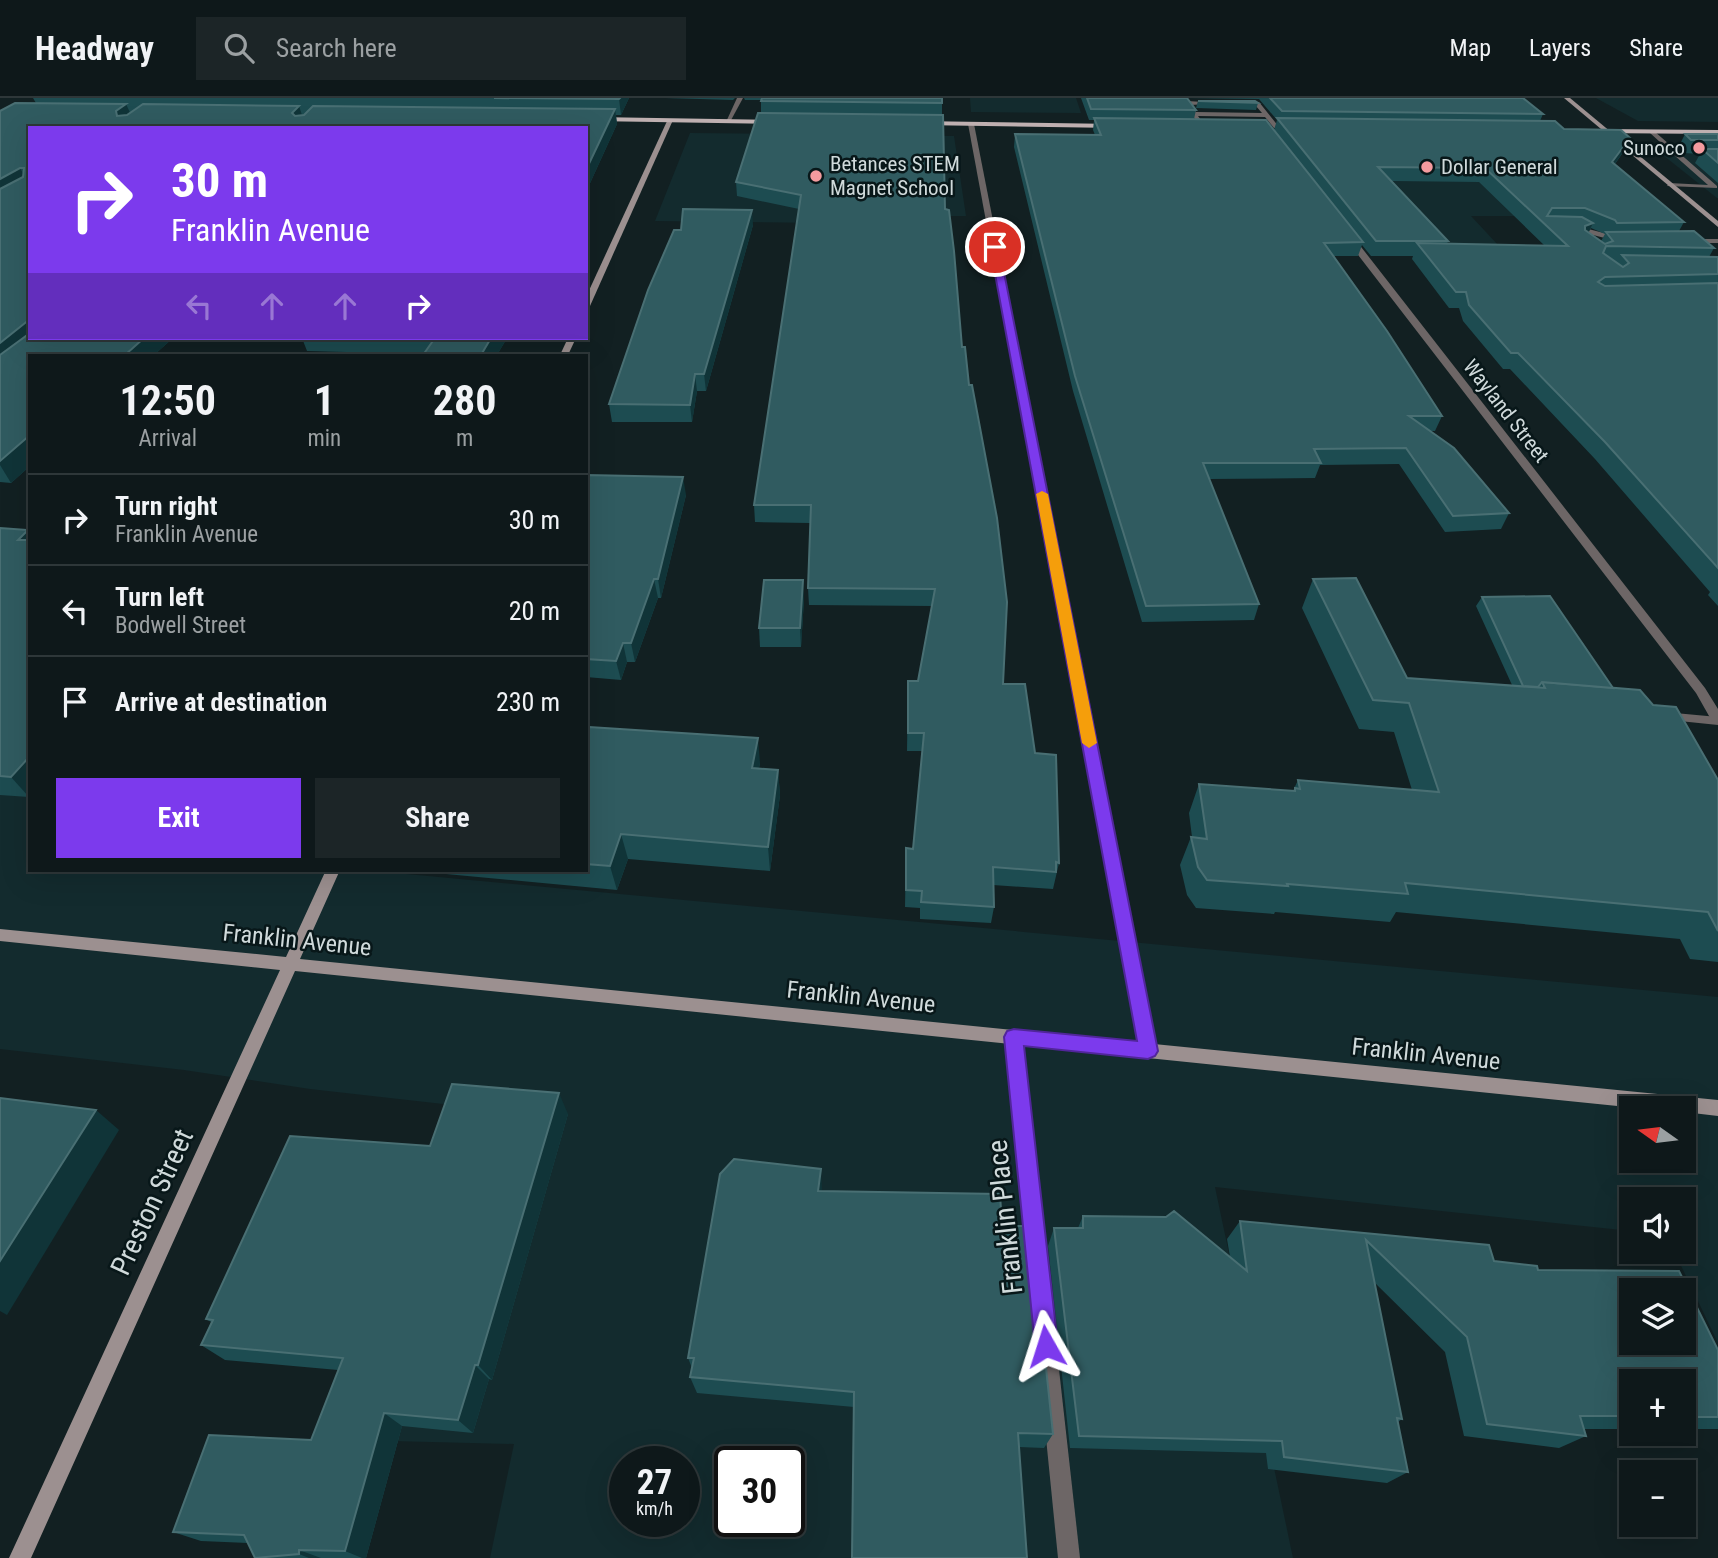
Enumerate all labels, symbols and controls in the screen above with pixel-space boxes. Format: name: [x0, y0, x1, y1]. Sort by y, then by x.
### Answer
search box: [196, 17, 686, 80]
text: Headway: [35, 29, 154, 68]
icon: search: [220, 29, 258, 67]
text: Search here: [276, 33, 397, 63]
text: Map: [1450, 34, 1491, 62]
text: Layers: [1529, 34, 1591, 62]
text: Share: [1629, 34, 1683, 62]
place label: Sunoco: [1623, 136, 1685, 160]
marker: Sunoco: [1691, 140, 1707, 156]
text: 30 m: [171, 152, 268, 209]
place label: Betances STEM Magnet School: [830, 152, 960, 200]
icon: right: [56, 154, 147, 245]
place label: Dollar General: [1441, 155, 1558, 179]
marker: Dollar General: [1419, 159, 1435, 175]
marker: Betances STEM Magnet School: [808, 168, 824, 184]
text: Franklin Avenue: [171, 211, 370, 249]
pin: [965, 217, 1025, 277]
icon: arrive: [976, 228, 1014, 266]
icon: left: [180, 287, 218, 325]
icon: ahead: [253, 287, 291, 325]
icon: ahead: [326, 287, 364, 325]
icon: right: [399, 287, 437, 325]
street label: Wayland Street: [1458, 355, 1554, 467]
text: 12:50: [120, 376, 216, 425]
text: 1: [314, 376, 335, 425]
text: 280: [433, 376, 496, 425]
text: Arrival: [138, 425, 197, 452]
text: min: [307, 425, 341, 452]
text: m: [456, 425, 473, 452]
text: Turn right: [115, 491, 217, 521]
icon: right: [56, 501, 94, 539]
text: 30 m: [509, 505, 560, 535]
text: Franklin Avenue: [115, 521, 258, 548]
text: Turn left: [115, 582, 204, 612]
icon: left: [56, 592, 94, 630]
text: 20 m: [509, 596, 560, 626]
text: Bodwell Street: [115, 612, 246, 639]
icon: arrive: [56, 683, 94, 721]
text: Arrive at destination: [115, 687, 327, 717]
text: 230 m: [496, 687, 560, 717]
button: Exit: [56, 778, 301, 858]
button: Share: [315, 778, 560, 858]
street label: Franklin Avenue: [221, 918, 373, 962]
street label: Franklin Avenue: [785, 975, 937, 1019]
street label: Franklin Avenue: [1350, 1032, 1502, 1076]
north arrow: [1619, 1096, 1696, 1172]
map controls: [1619, 1096, 1696, 1537]
street label: Preston Street: [104, 1124, 200, 1280]
street label: Franklin Place: [980, 1138, 1030, 1296]
button: sound: [1619, 1187, 1696, 1264]
button: layers: [1619, 1278, 1696, 1355]
position arrow: [1009, 1309, 1083, 1383]
button: +: [1619, 1369, 1696, 1446]
speed limit sign: 30: [714, 1446, 805, 1537]
button: −: [1619, 1460, 1696, 1537]
text: 27: [637, 1462, 672, 1503]
text: km/h: [636, 1498, 673, 1519]

